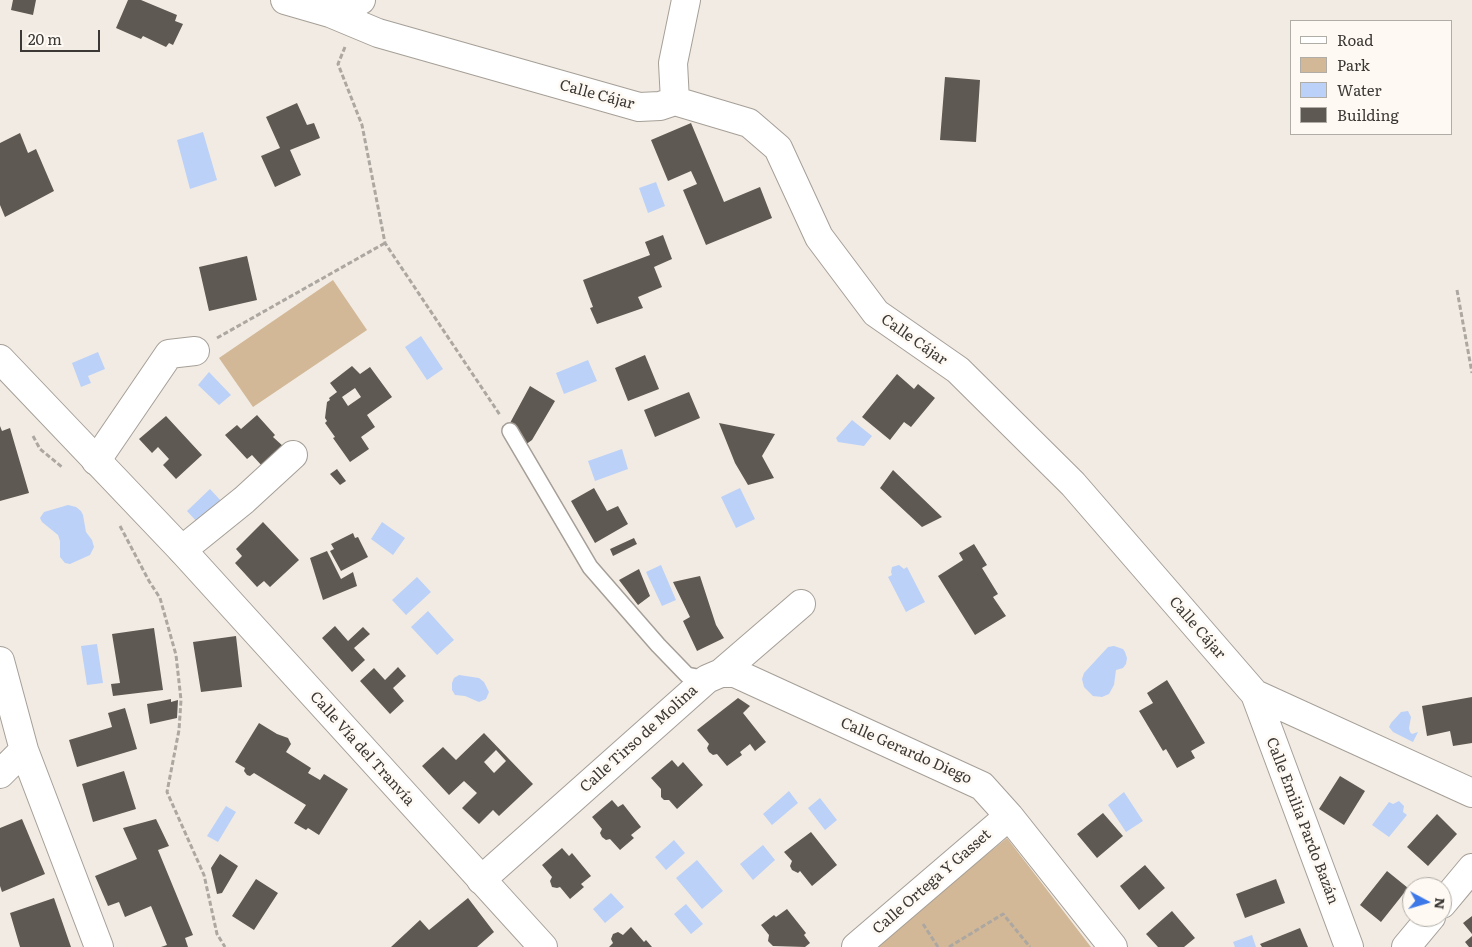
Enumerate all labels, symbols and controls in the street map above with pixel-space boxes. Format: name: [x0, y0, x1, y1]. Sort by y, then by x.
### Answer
scale bar: [22, 20, 102, 52]
legend: [1290, 20, 1452, 135]
text: 20 m: [28, 27, 62, 50]
text: Road: [1337, 28, 1373, 51]
text: Park: [1337, 53, 1370, 76]
street label: Calle Cájar: [558, 76, 636, 114]
text: Water: [1337, 78, 1382, 101]
text: Building: [1337, 103, 1399, 126]
street label: Calle Cájar: [877, 311, 951, 369]
street label: Calle Cájar: [1165, 593, 1229, 663]
street label: Calle Tirso de Molina: [577, 682, 701, 796]
street label: Calle Vía del Tranvía: [306, 688, 418, 810]
street label: Calle Gerardo Diego: [838, 714, 974, 788]
street label: Calle Emilia Pardo Bazán: [1262, 735, 1342, 907]
street label: Calle Ortega Y Gasset: [869, 826, 995, 938]
north arrow: [1402, 877, 1452, 927]
text: N: [1430, 897, 1451, 910]

